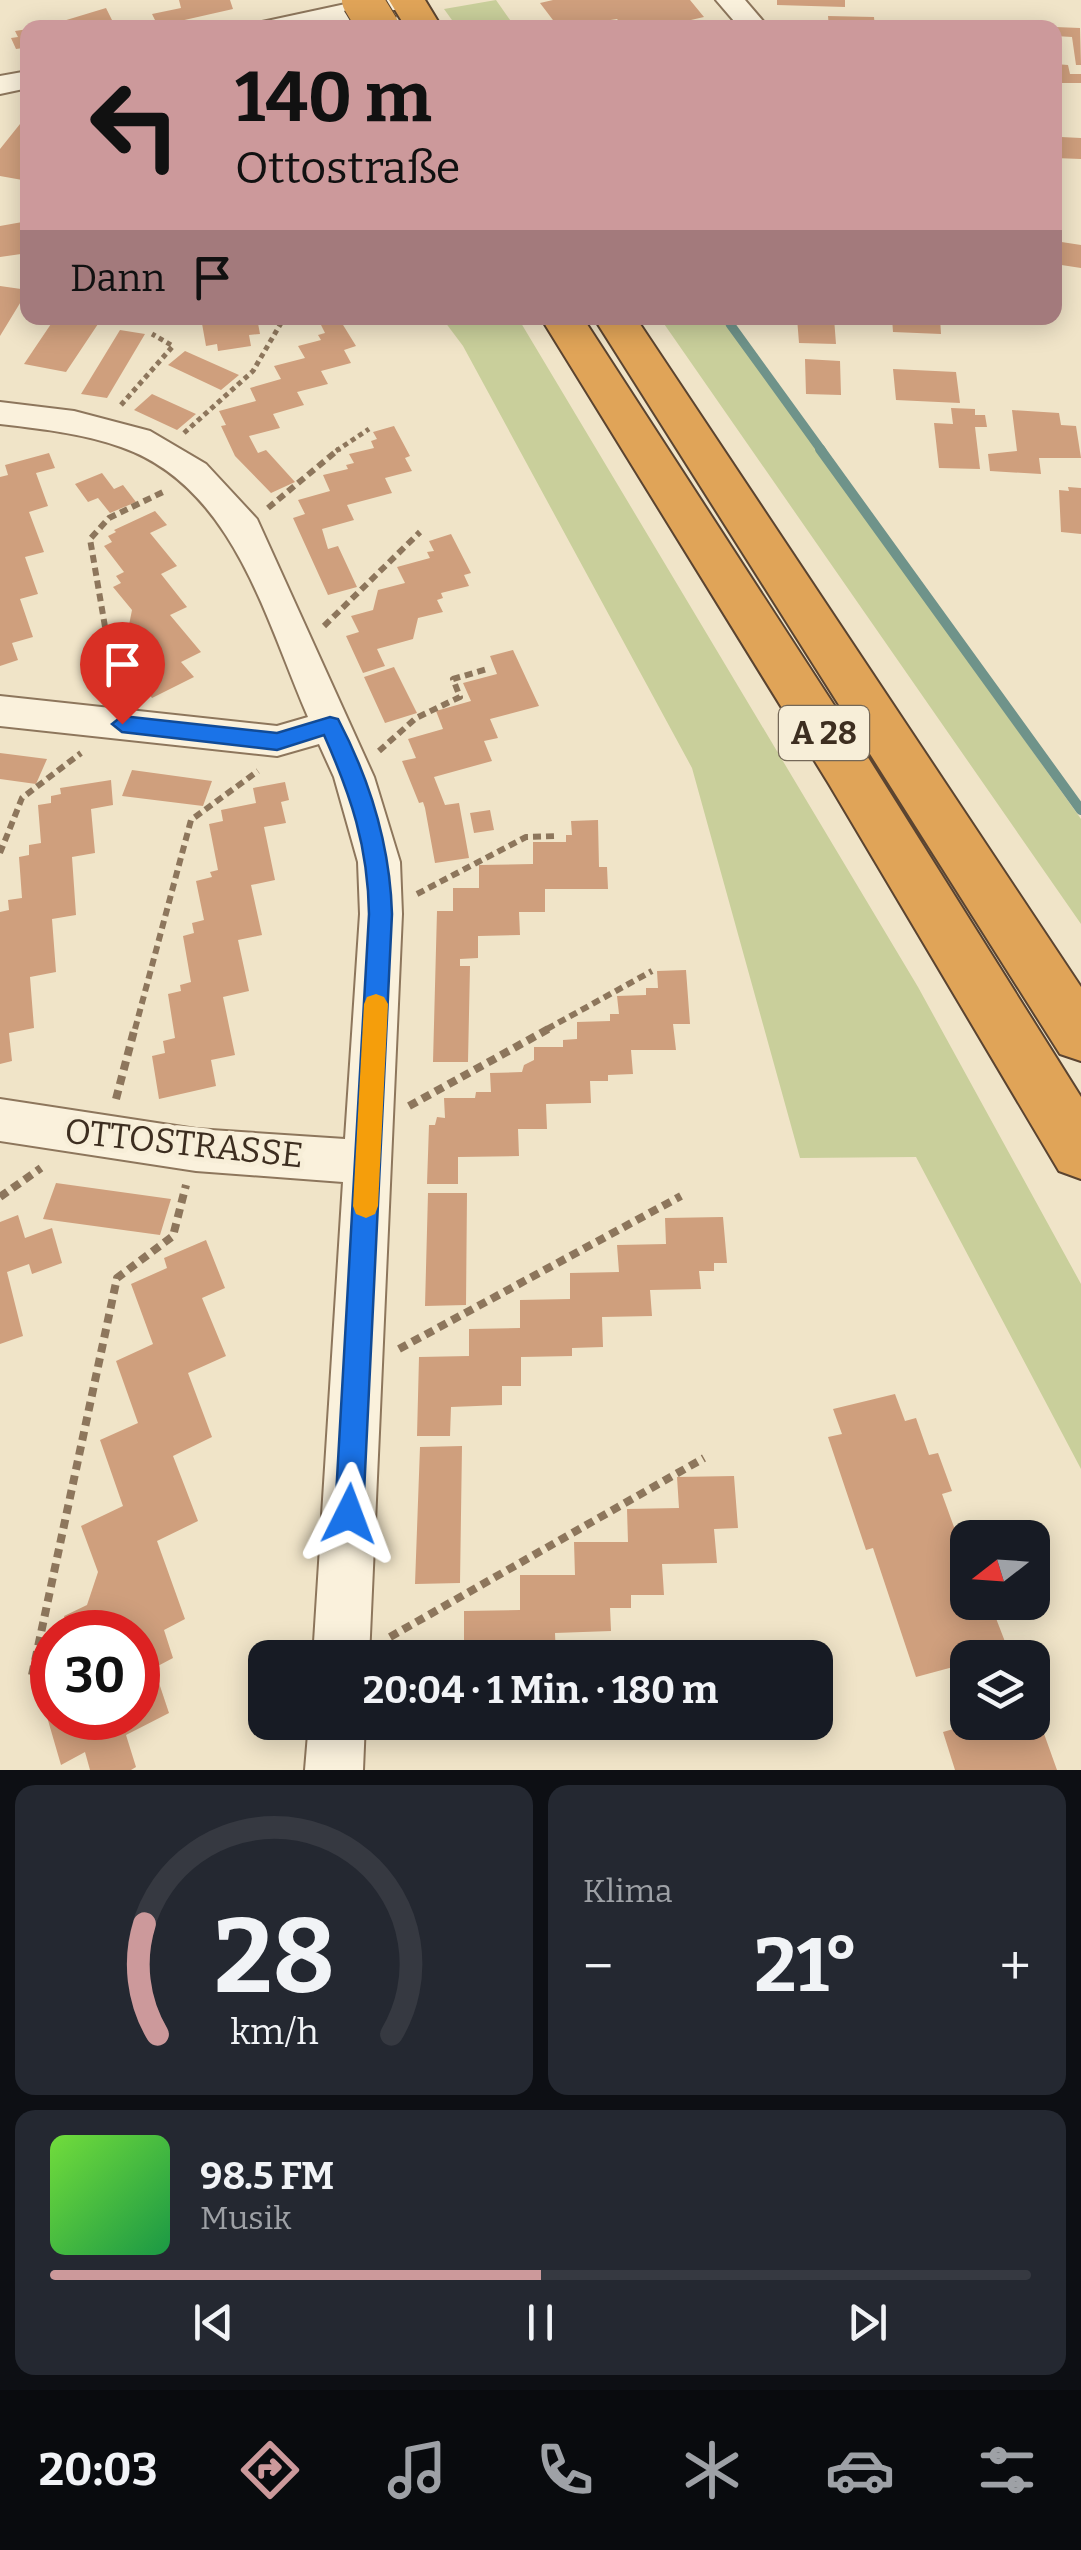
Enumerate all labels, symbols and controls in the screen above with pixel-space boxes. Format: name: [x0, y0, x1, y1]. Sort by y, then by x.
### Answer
text: 140 m: [235, 56, 432, 140]
icon: left: [70, 60, 200, 190]
text: Ottostraße: [235, 141, 460, 195]
icon: arrive: [185, 250, 240, 305]
text: Dann: [70, 255, 165, 301]
pin: [80, 622, 165, 725]
icon: arrive: [95, 637, 150, 692]
road number: A 28: [779, 706, 869, 760]
street label: OTTOSTRASSE: [63, 1110, 305, 1176]
position arrow: [297, 1462, 401, 1566]
north arrow: [950, 1520, 1050, 1620]
map controls: [950, 1520, 1050, 1740]
speed limit sign: 30: [30, 1610, 160, 1740]
button: layers: [950, 1640, 1050, 1740]
text: 20:04 · 1 Min. · 180 m: [363, 1667, 718, 1713]
text: Klima: [583, 1872, 672, 1910]
text: 28: [213, 1895, 335, 2020]
text: 21°: [754, 1921, 859, 2011]
text: −: [583, 1934, 613, 2000]
text: +: [1000, 1934, 1031, 2000]
text: km/h: [230, 2011, 318, 2053]
text: 98.5 FM: [200, 2153, 334, 2199]
text: Musik: [200, 2199, 291, 2237]
icon: previous: [186, 2295, 241, 2350]
icon: pause: [513, 2295, 568, 2350]
icon: next: [840, 2295, 895, 2350]
icon: directions: [235, 2435, 305, 2505]
icon: music: [382, 2435, 452, 2505]
icon: phone: [530, 2435, 600, 2505]
icon: climate: [677, 2435, 747, 2505]
icon: car: [825, 2435, 895, 2505]
icon: filters: [972, 2435, 1042, 2505]
text: 20:03: [39, 2443, 158, 2497]

